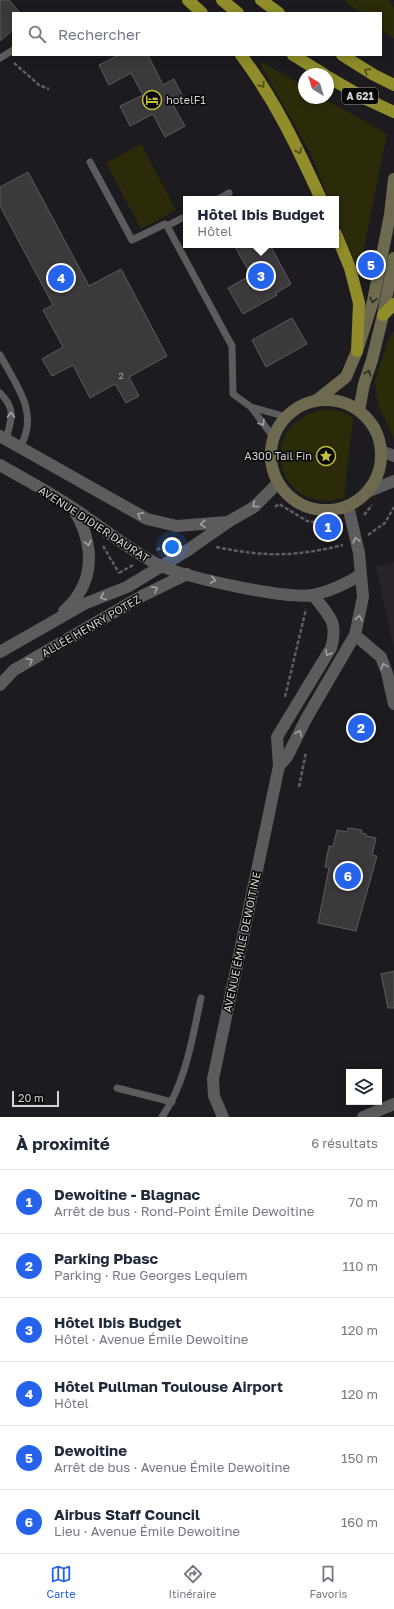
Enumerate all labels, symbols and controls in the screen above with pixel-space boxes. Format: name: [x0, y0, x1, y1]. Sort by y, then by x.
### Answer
search box: [12, 12, 382, 56]
icon: search: [26, 23, 48, 45]
text: Rechercher: [58, 25, 141, 43]
north arrow: [298, 68, 334, 104]
one-way arrow: [364, 68, 371, 76]
one-way arrow: [258, 80, 265, 87]
road number: A 621: [342, 88, 378, 104]
hotel icon: hotelF1: [141, 89, 163, 111]
place label: hotelF1: [166, 93, 206, 106]
one-way arrow: [294, 147, 302, 155]
popup: [183, 196, 339, 248]
text: Hôtel Ibis Budget: [197, 205, 325, 223]
text: Hôtel: [197, 223, 232, 239]
pin: 5: [358, 250, 384, 280]
pin: 3: [248, 261, 274, 291]
pin: 4: [48, 263, 74, 293]
one-way arrow: [369, 297, 377, 303]
one-way arrow: [363, 369, 371, 376]
house number: 2: [118, 370, 124, 381]
one-way arrow: [7, 412, 15, 418]
one-way arrow: [257, 419, 264, 426]
place icon: A300 Tail Fin: [315, 445, 337, 467]
place label: A300 Tail Fin: [244, 449, 312, 462]
street label: AVENUE DIDIER DAURAT: [37, 483, 152, 564]
one-way arrow: [253, 501, 260, 508]
pin: 1: [315, 512, 341, 542]
one-way arrow: [137, 513, 144, 520]
one-way arrow: [200, 520, 206, 529]
your location: [162, 537, 182, 557]
one-way arrow: [352, 537, 360, 543]
one-way arrow: [83, 539, 91, 546]
one-way arrow: [209, 575, 216, 583]
one-way arrow: [150, 587, 158, 594]
street label: ALLÉE HENRY POTEZ: [39, 592, 143, 659]
one-way arrow: [99, 592, 107, 600]
one-way arrow: [354, 615, 362, 621]
one-way arrow: [325, 649, 332, 656]
one-way arrow: [26, 659, 33, 666]
one-way arrow: [381, 663, 389, 670]
pin: 2: [348, 713, 374, 743]
one-way arrow: [294, 729, 302, 737]
pin: 6: [335, 861, 361, 891]
street label: AVENUE ÉMILE DEWOITINE: [220, 870, 263, 1013]
map controls: [346, 1069, 382, 1105]
button: layers: [346, 1069, 382, 1105]
scale bar: [12, 1089, 59, 1108]
text: 20 m: [18, 1091, 44, 1104]
text: À proximité: [16, 1133, 110, 1154]
text: 6 résultats: [311, 1135, 378, 1151]
text: Dewoitine - Blagnac: [54, 1185, 200, 1203]
text: 1: [26, 1194, 32, 1210]
text: 70 m: [348, 1194, 378, 1210]
text: Arrêt de bus · Rond-Point Émile Dewoitine: [54, 1203, 314, 1219]
text: Parking Pbasc: [54, 1249, 158, 1267]
text: 2: [25, 1258, 33, 1274]
text: 110 m: [343, 1258, 378, 1274]
text: Parking · Rue Georges Lequiem: [54, 1267, 248, 1283]
text: Hôtel Ibis Budget: [54, 1313, 181, 1331]
text: 3: [25, 1322, 33, 1338]
text: 120 m: [341, 1322, 378, 1338]
text: Hôtel · Avenue Émile Dewoitine: [54, 1331, 248, 1347]
text: Hôtel Pullman Toulouse Airport: [54, 1377, 283, 1395]
text: 4: [25, 1386, 33, 1402]
text: 120 m: [341, 1386, 378, 1402]
text: Hôtel: [54, 1395, 89, 1411]
text: Dewoitine: [54, 1441, 127, 1459]
text: 5: [25, 1450, 33, 1466]
text: 150 m: [341, 1450, 378, 1466]
text: Arrêt de bus · Avenue Émile Dewoitine: [54, 1459, 290, 1475]
text: Airbus Staff Council: [54, 1505, 200, 1523]
text: 6: [25, 1514, 33, 1530]
text: 160 m: [341, 1514, 378, 1530]
text: Lieu · Avenue Émile Dewoitine: [54, 1523, 240, 1539]
tab: Carte: [47, 1563, 76, 1600]
tab: Itinéraire: [169, 1563, 216, 1600]
tab: Favoris: [310, 1563, 347, 1600]

